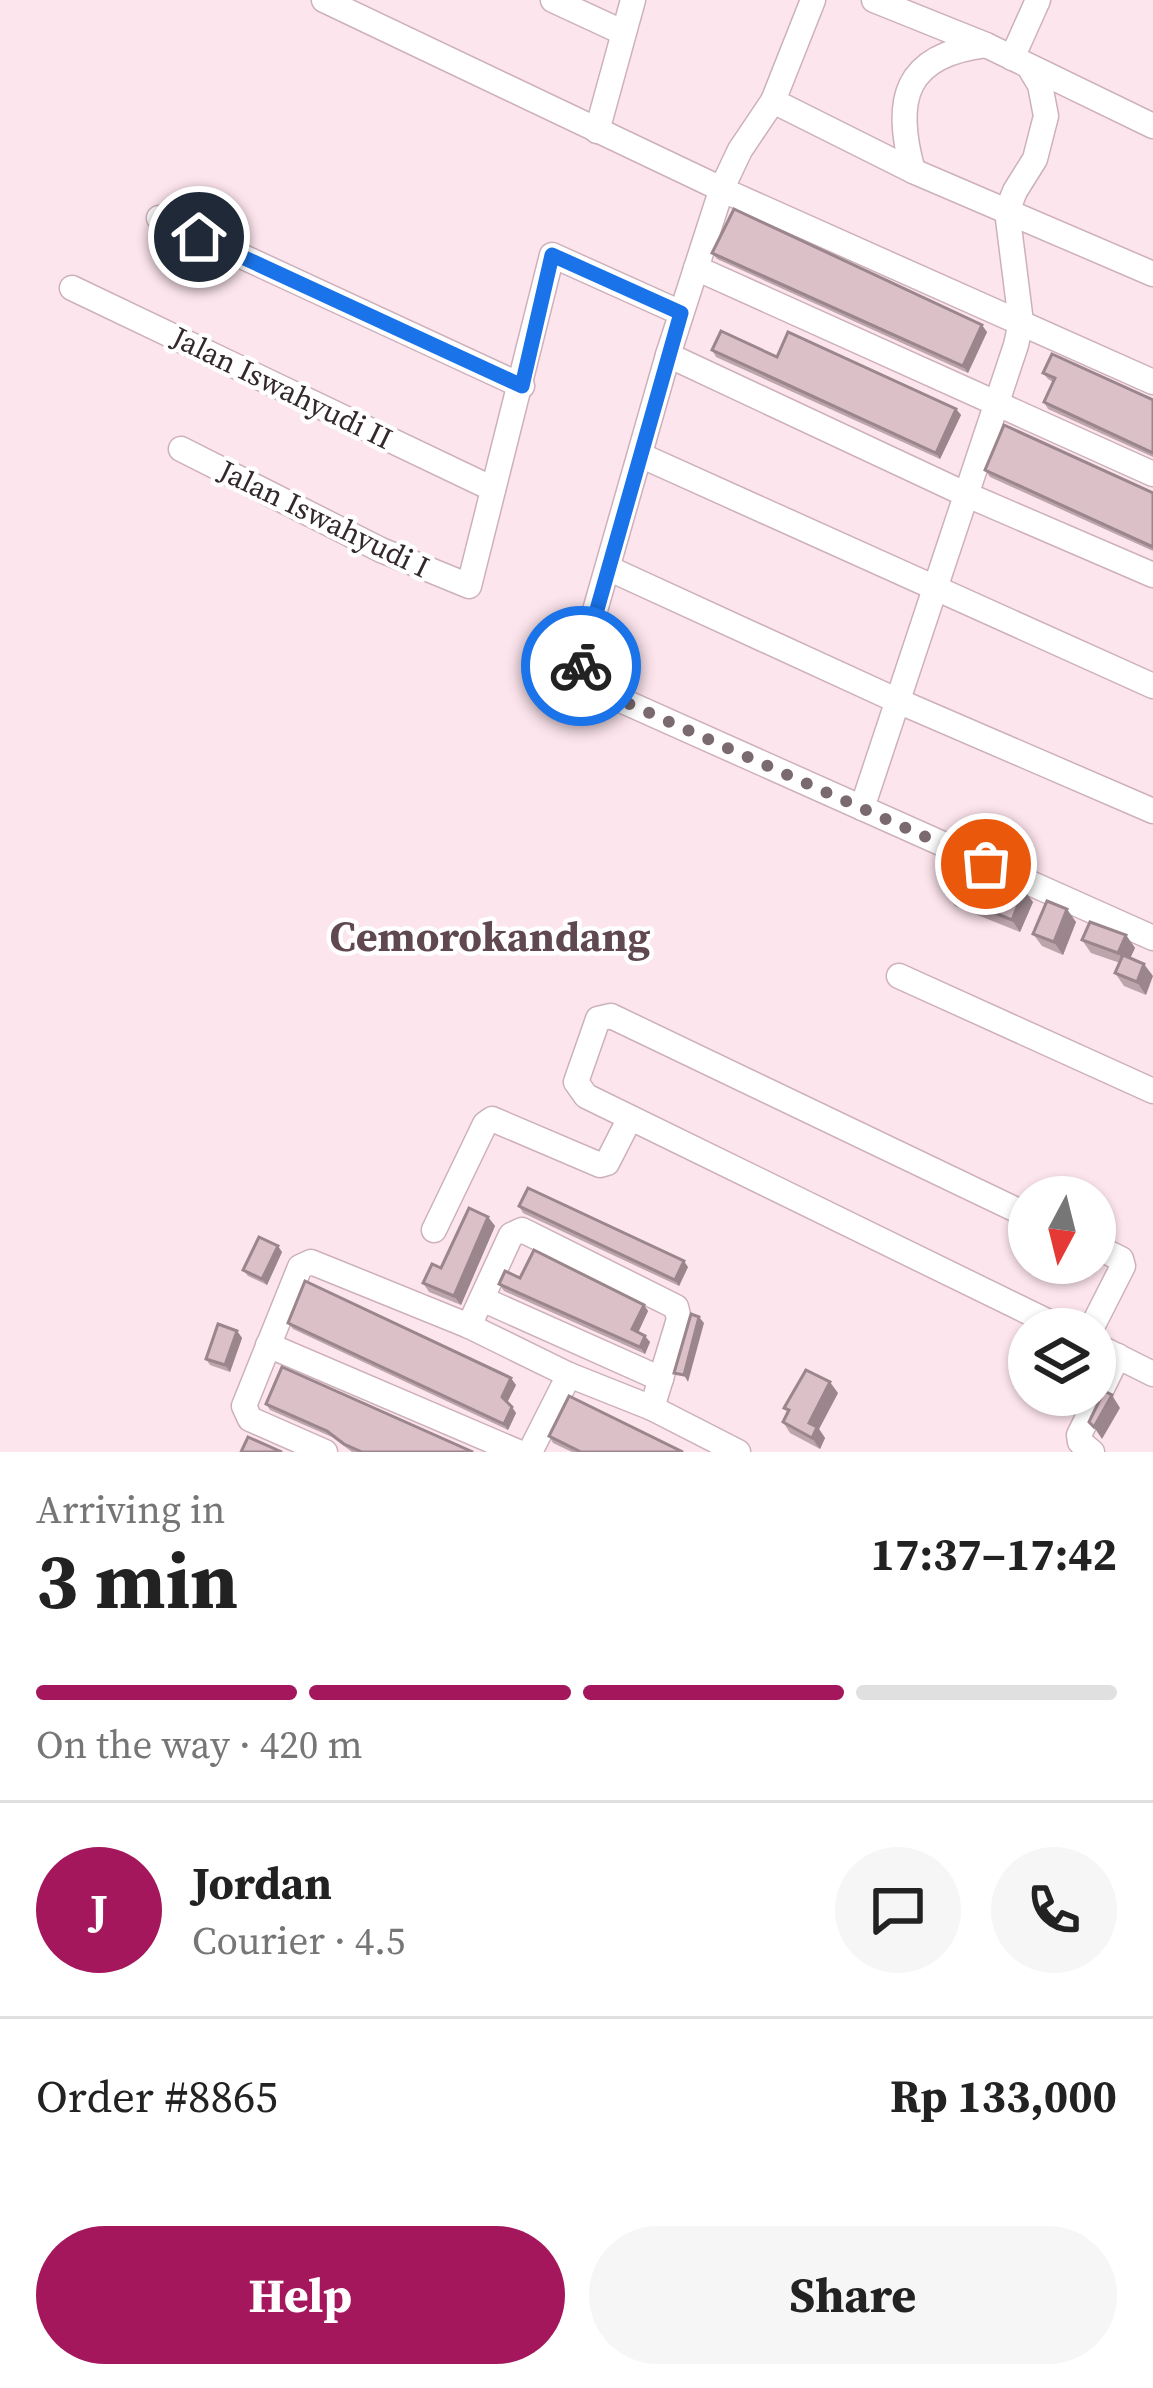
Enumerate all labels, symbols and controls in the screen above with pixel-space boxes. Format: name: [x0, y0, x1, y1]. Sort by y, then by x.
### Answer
pin: [148, 186, 250, 288]
icon: home: [166, 204, 232, 270]
street label: Jalan Iswahyudi II: [164, 316, 399, 459]
street label: Jalan Iswahyudi I: [211, 449, 436, 587]
courier: [521, 606, 641, 726]
icon: bike: [548, 633, 614, 699]
pin: [935, 813, 1037, 915]
icon: bag: [953, 831, 1019, 897]
district label: Cemorokandang: [330, 907, 651, 965]
north arrow: [1008, 1176, 1116, 1284]
map controls: [1008, 1176, 1116, 1416]
button: layers: [1008, 1308, 1116, 1416]
text: Arriving in: [36, 1483, 225, 1536]
text: 17:37–17:42: [871, 1523, 1117, 1585]
text: 3 min: [36, 1527, 238, 1634]
text: On the way · 420 m: [36, 1718, 363, 1771]
button: chat: [835, 1847, 961, 1973]
button: phone: [991, 1847, 1117, 1973]
text: Jordan: [192, 1852, 332, 1914]
text: J: [90, 1879, 108, 1941]
text: Courier · 4.5: [192, 1914, 405, 1967]
text: Order #8865: [36, 2065, 278, 2127]
text: Rp 133,000: [890, 2065, 1117, 2127]
button: Help: [36, 2226, 565, 2364]
button: Share: [589, 2226, 1117, 2364]

